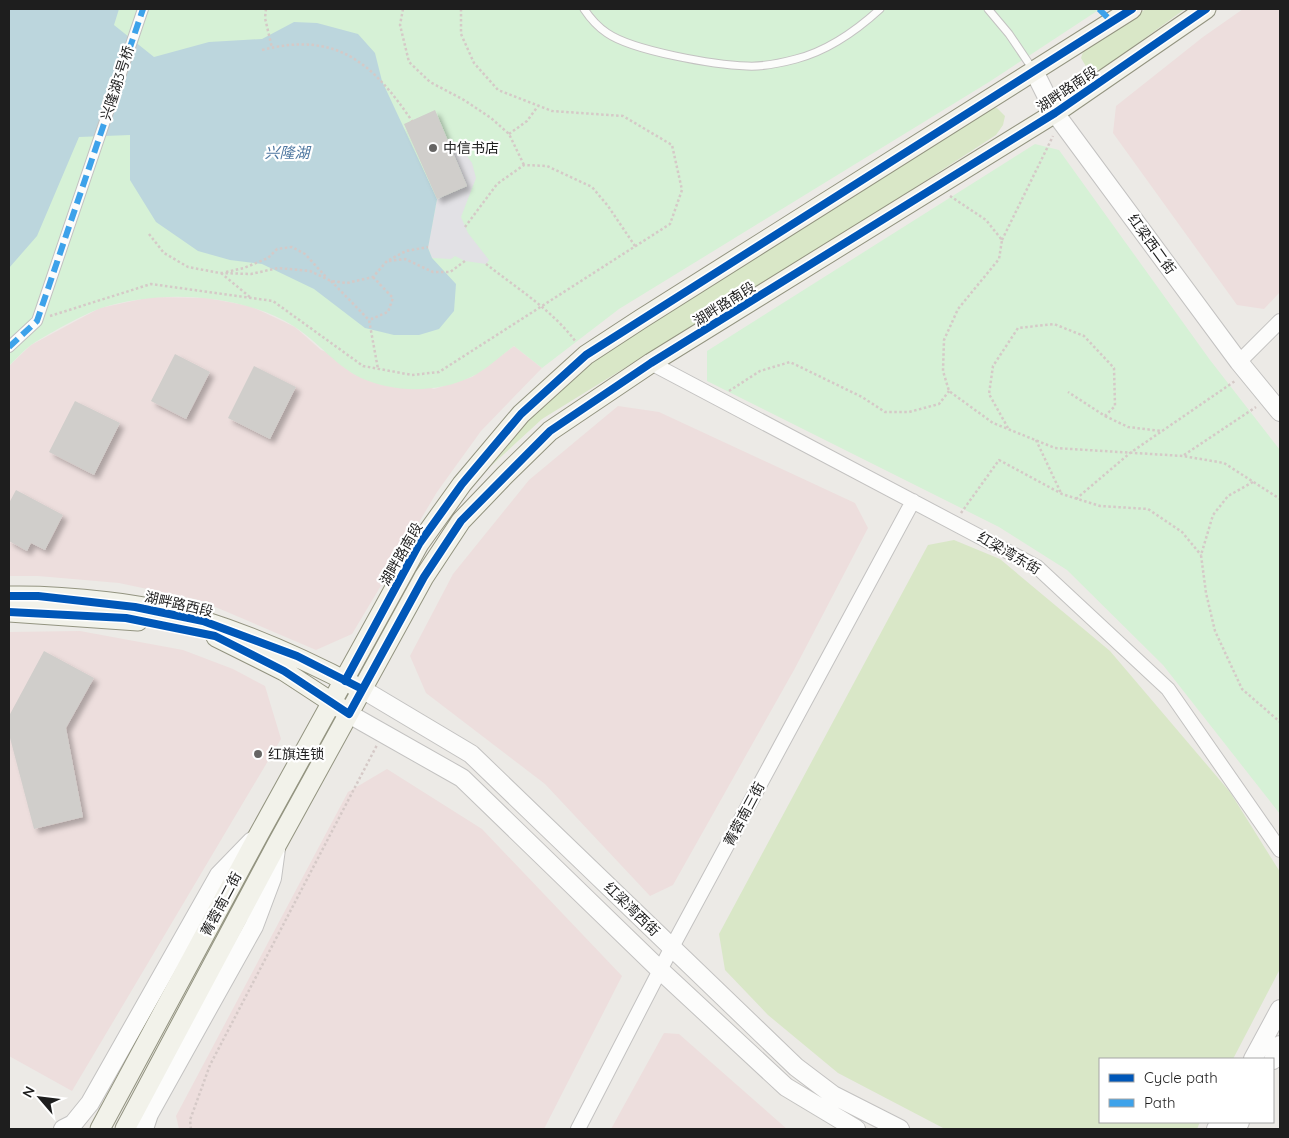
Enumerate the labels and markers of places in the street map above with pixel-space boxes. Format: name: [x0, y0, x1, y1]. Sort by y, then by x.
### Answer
place label: 中信书店: [443, 139, 499, 157]
marker: 中信书店: [427, 142, 439, 154]
place label: 红旗连锁: [268, 745, 324, 763]
marker: 红旗连锁: [252, 748, 264, 760]

